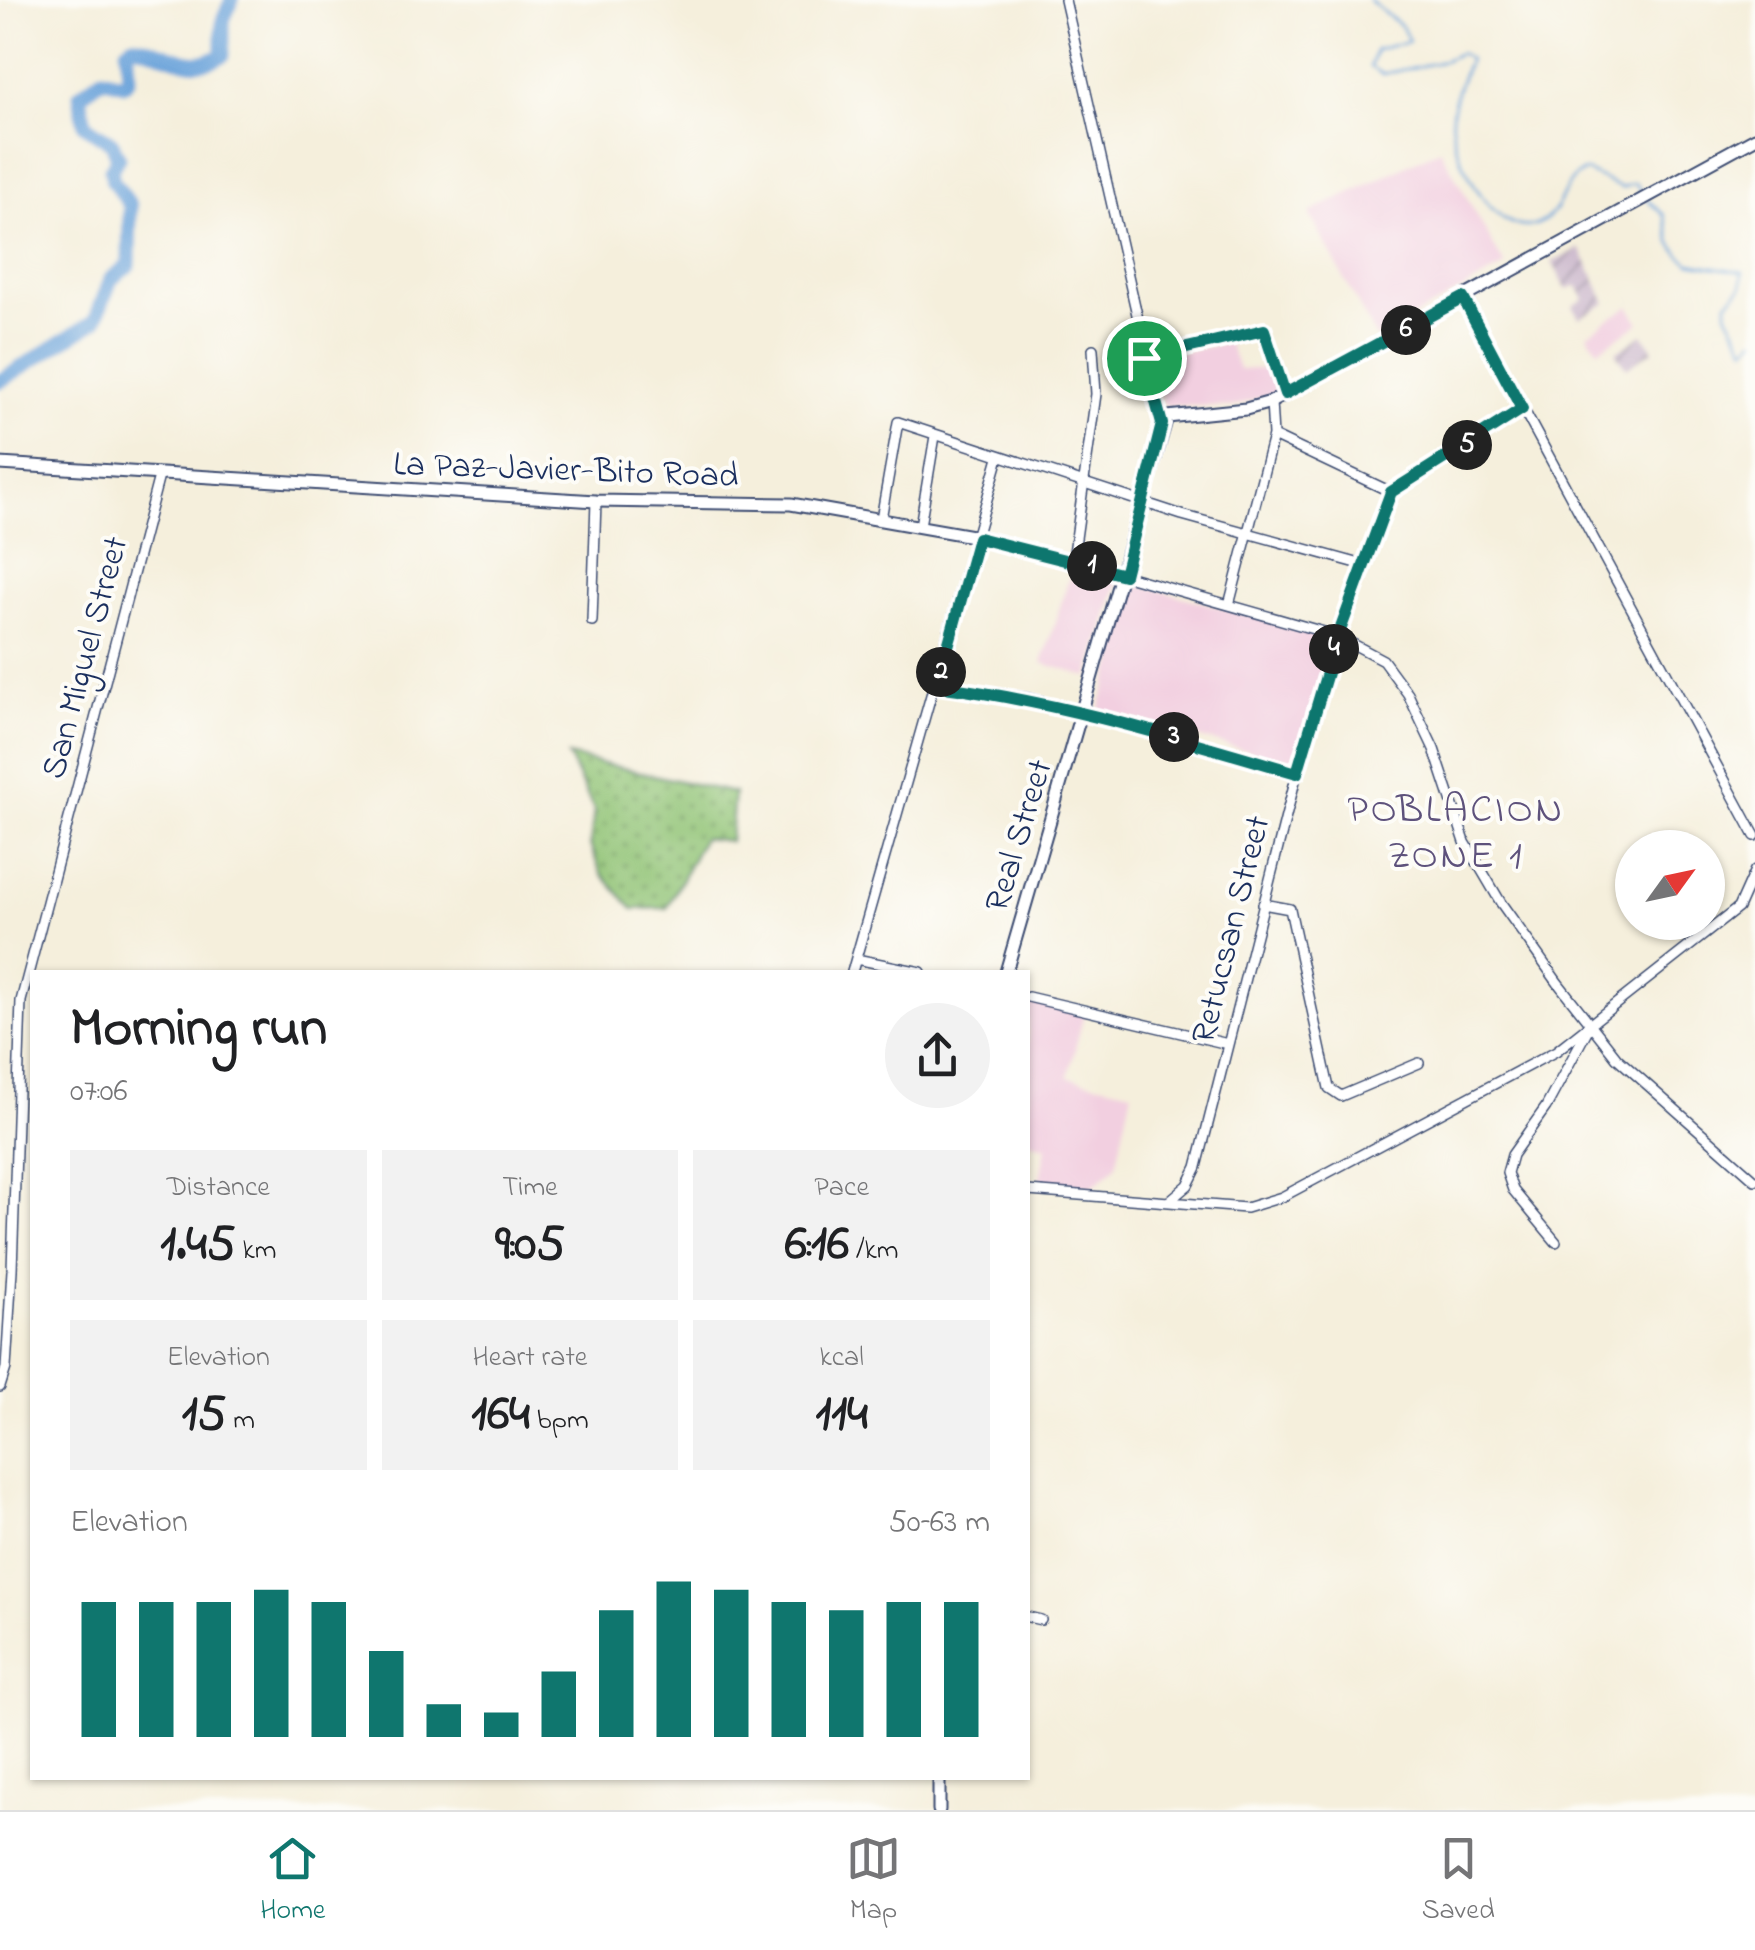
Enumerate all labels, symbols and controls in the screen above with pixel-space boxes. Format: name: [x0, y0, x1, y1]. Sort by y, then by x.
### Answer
pin: 6: [1381, 305, 1431, 355]
text: 6: [1400, 309, 1412, 350]
pin: [1102, 316, 1187, 401]
icon: arrive: [1117, 331, 1172, 386]
pin: 5: [1442, 420, 1492, 470]
text: 5: [1459, 424, 1475, 465]
street label: La Paz-Javier-Bito Road: [392, 440, 739, 503]
street label: San Miguel Street: [30, 531, 143, 785]
pin: 1: [1067, 541, 1117, 591]
text: 1: [1088, 545, 1096, 586]
pin: 4: [1309, 624, 1359, 674]
text: 4: [1328, 628, 1340, 669]
pin: 2: [916, 647, 966, 697]
text: 2: [934, 651, 948, 692]
pin: 3: [1149, 712, 1199, 762]
text: 3: [1168, 716, 1180, 757]
street label: Real Street: [973, 753, 1068, 918]
district label: POBLACION ZONE 1: [1347, 782, 1565, 887]
street label: Retucsan Street: [1179, 810, 1285, 1049]
north arrow: [1615, 830, 1725, 940]
map controls: [1615, 830, 1725, 940]
text: Morning run: [70, 991, 327, 1071]
button: share: [885, 1003, 990, 1108]
text: 07:06: [70, 1069, 128, 1116]
text: Distance: [167, 1168, 270, 1209]
text: Time: [502, 1168, 558, 1209]
text: Pace: [814, 1168, 869, 1209]
text: 1.45: [160, 1209, 235, 1282]
text: 9:05: [495, 1209, 565, 1282]
text: 6:16: [785, 1209, 849, 1282]
text: km: [235, 1231, 276, 1272]
text: /km: [849, 1231, 899, 1272]
text: Elevation: [167, 1338, 270, 1379]
text: Heart rate: [473, 1338, 587, 1379]
text: kcal: [819, 1338, 864, 1379]
text: 15: [182, 1379, 226, 1452]
text: 164: [471, 1379, 530, 1452]
text: 114: [815, 1379, 868, 1452]
text: m: [226, 1401, 255, 1442]
text: bpm: [530, 1401, 589, 1442]
text: Elevation: [70, 1500, 188, 1547]
text: 50–63 m: [889, 1500, 990, 1547]
tab: Home: [260, 1831, 325, 1932]
tab: Map: [846, 1831, 901, 1932]
tab: Saved: [1422, 1831, 1495, 1932]

